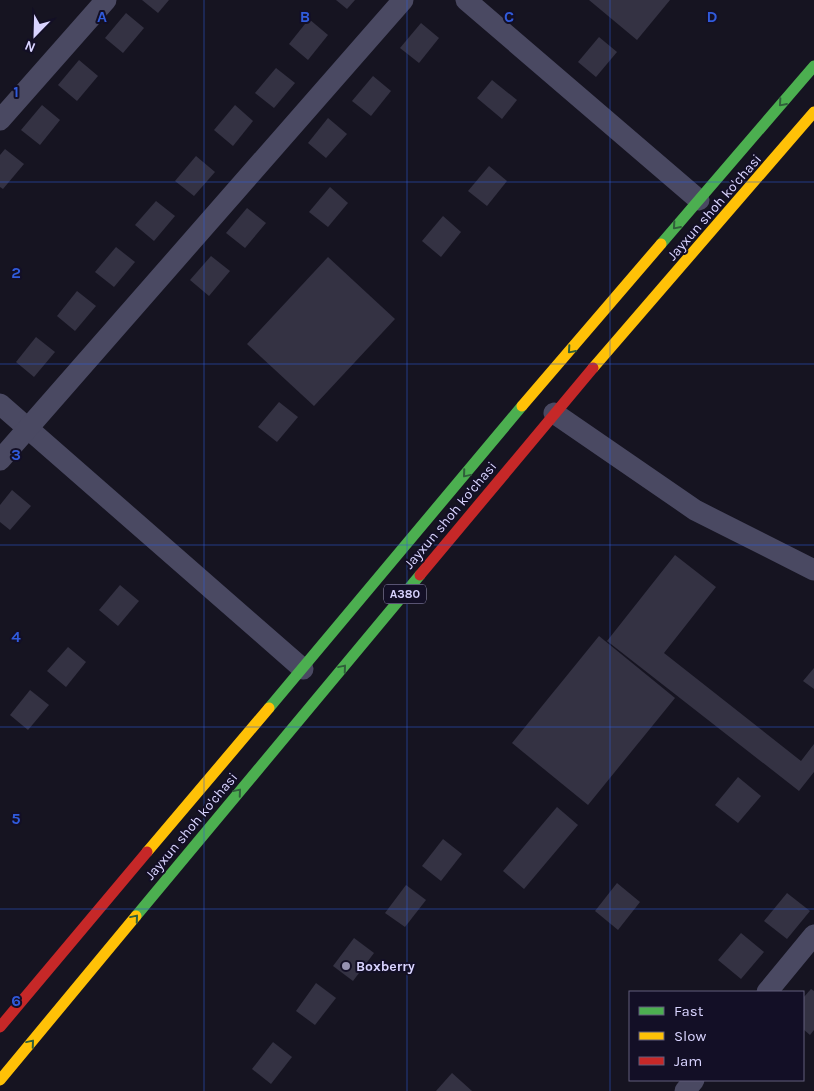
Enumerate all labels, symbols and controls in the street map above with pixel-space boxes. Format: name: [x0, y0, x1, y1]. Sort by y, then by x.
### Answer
text: A: [97, 7, 107, 26]
text: B: [300, 7, 310, 26]
text: C: [504, 7, 514, 26]
text: D: [707, 7, 718, 26]
north arrow: [10, 10, 60, 60]
text: N: [22, 37, 38, 56]
text: 1: [13, 82, 19, 101]
one-way arrow: [779, 98, 788, 107]
street label: Jayxun shoh ko'chasi: [664, 151, 765, 264]
one-way arrow: [673, 221, 682, 230]
text: 2: [11, 263, 21, 282]
one-way arrow: [567, 344, 576, 353]
text: 3: [11, 445, 21, 464]
street label: Jayxun shoh ko'chasi: [401, 458, 500, 572]
one-way arrow: [463, 468, 471, 477]
road number: A380: [384, 584, 426, 604]
text: 4: [11, 627, 21, 646]
one-way arrow: [337, 665, 345, 674]
street label: Jayxun shoh ko'chasi: [142, 769, 241, 883]
one-way arrow: [233, 789, 242, 798]
text: 5: [11, 809, 21, 828]
one-way arrow: [129, 914, 138, 923]
place label: Boxberry: [356, 958, 415, 975]
marker: Boxberry: [340, 960, 352, 972]
text: 6: [11, 991, 21, 1010]
legend: [629, 991, 804, 1081]
text: Fast: [674, 1002, 704, 1020]
text: Slow: [674, 1027, 706, 1045]
one-way arrow: [26, 1039, 35, 1048]
text: Jam: [674, 1052, 702, 1070]

